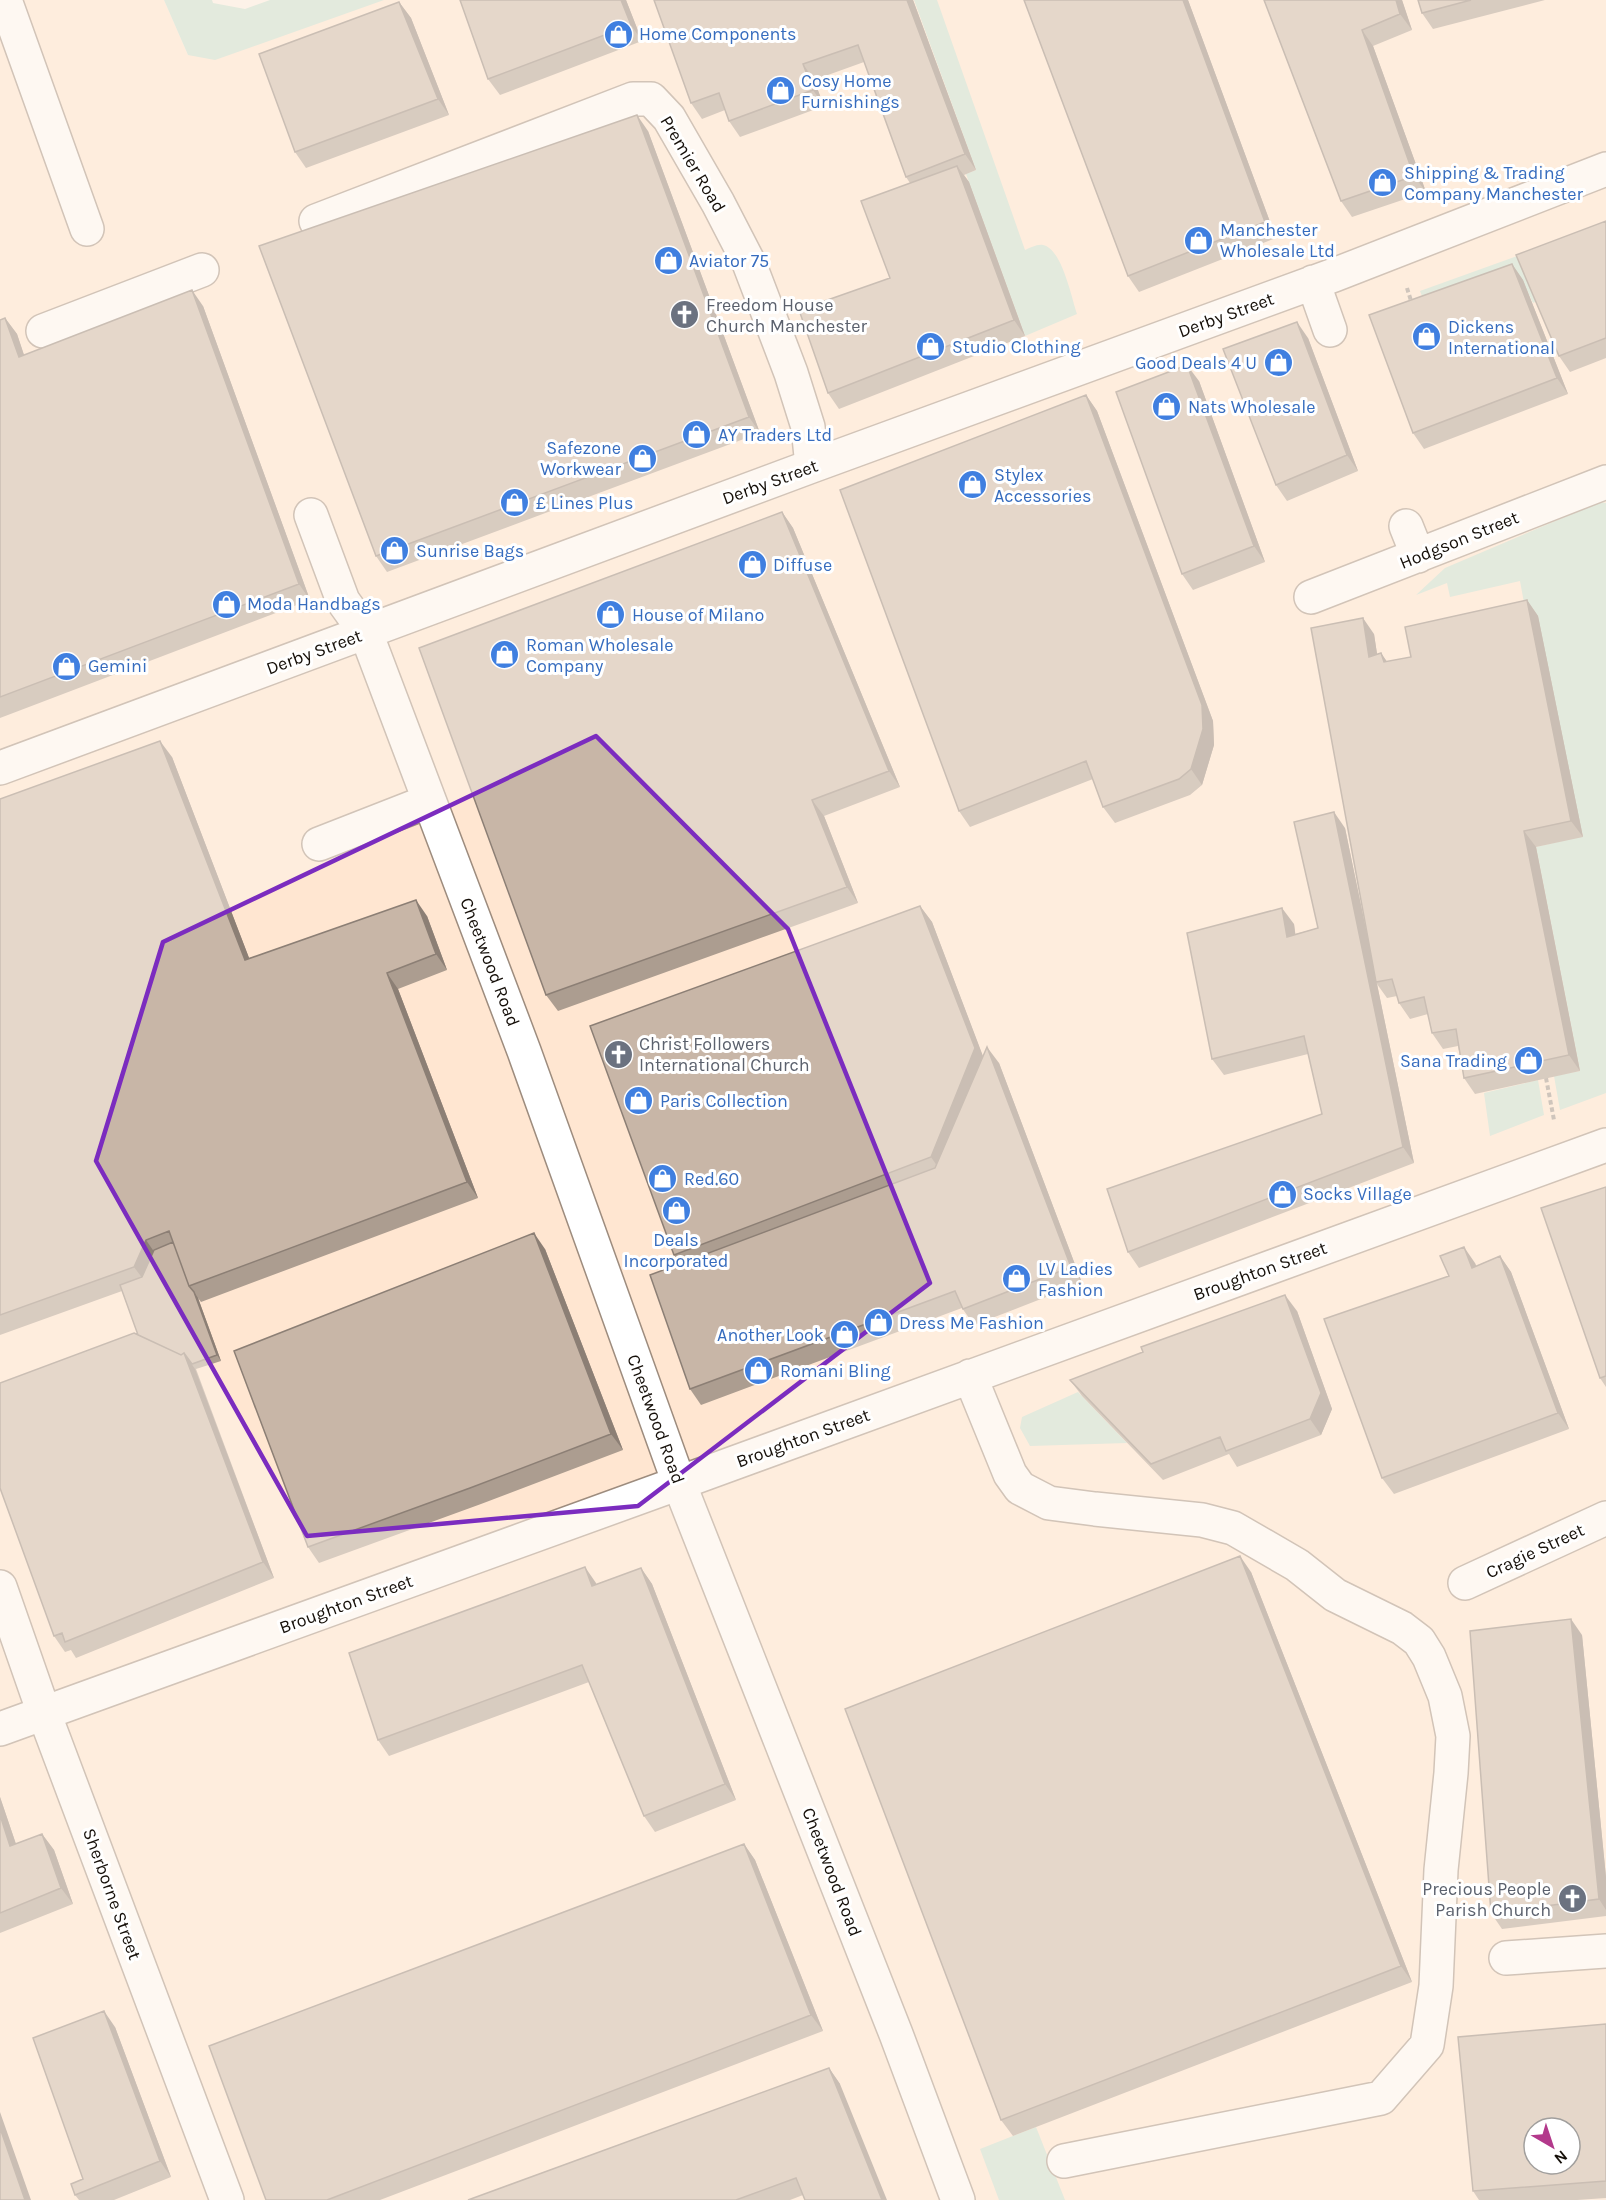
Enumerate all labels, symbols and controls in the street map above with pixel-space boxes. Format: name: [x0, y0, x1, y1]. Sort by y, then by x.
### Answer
shop icon: Home Components: [602, 18, 634, 50]
place label: Home Components: [639, 23, 797, 45]
place label: Cosy Home Furnishings: [801, 70, 900, 113]
shop icon: Cosy Home Furnishings: [764, 75, 796, 107]
street label: Premier Road: [655, 111, 731, 217]
place label: Shipping & Trading Company Manchester: [1404, 162, 1584, 205]
shop icon: Shipping & Trading Company Manchester: [1367, 167, 1399, 199]
place label: Manchester Wholesale Ltd: [1220, 219, 1335, 262]
shop icon: Manchester Wholesale Ltd: [1183, 224, 1215, 256]
shop icon: Aviator 75: [652, 245, 684, 277]
place label: Aviator 75: [689, 250, 769, 272]
street label: Derby Street: [1175, 287, 1277, 343]
place label: Freedom House Church Manchester: [706, 294, 868, 337]
church icon: Freedom House Church Manchester: [669, 299, 701, 331]
place label: Dickens International: [1448, 316, 1555, 359]
shop icon: Dickens International: [1411, 321, 1443, 353]
shop icon: Studio Clothing: [915, 331, 947, 363]
place label: Studio Clothing: [952, 336, 1081, 358]
shop icon: Good Deals 4 U: [1262, 347, 1294, 379]
place label: Good Deals 4 U: [1135, 352, 1257, 374]
shop icon: Nats Wholesale: [1151, 391, 1183, 423]
place label: Nats Wholesale: [1188, 396, 1315, 418]
shop icon: AY Traders Ltd: [681, 419, 713, 451]
place label: AY Traders Ltd: [718, 424, 832, 446]
place label: Safezone Workwear: [540, 437, 621, 480]
shop icon: Safezone Workwear: [626, 442, 658, 474]
street label: Derby Street: [719, 454, 821, 510]
place label: Stylex Accessories: [994, 464, 1092, 507]
shop icon: Stylex Accessories: [957, 469, 989, 501]
shop icon: £ Lines Plus: [499, 487, 531, 519]
place label: £ Lines Plus: [536, 492, 633, 514]
street label: Hodgson Street: [1396, 506, 1522, 574]
shop icon: Sunrise Bags: [379, 535, 411, 567]
place label: Sunrise Bags: [416, 540, 524, 562]
shop icon: Diffuse: [736, 549, 768, 581]
place label: Diffuse: [773, 554, 832, 576]
shop icon: Moda Handbags: [210, 588, 242, 620]
place label: Moda Handbags: [247, 593, 381, 615]
shop icon: House of Milano: [595, 599, 627, 631]
place label: House of Milano: [632, 604, 764, 626]
street label: Derby Street: [263, 624, 365, 680]
place label: Roman Wholesale Company: [526, 634, 673, 677]
shop icon: Roman Wholesale Company: [489, 639, 521, 671]
shop icon: Gemini: [51, 650, 83, 682]
place label: Gemini: [88, 655, 147, 677]
street label: Cheetwood Road: [455, 894, 525, 1030]
place label: Christ Followers International Church: [639, 1033, 810, 1076]
church icon: Christ Followers International Church: [602, 1038, 634, 1070]
shop icon: Sana Trading: [1512, 1045, 1544, 1077]
place label: Sana Trading: [1400, 1050, 1507, 1072]
shop icon: Paris Collection: [623, 1085, 655, 1117]
place label: Paris Collection: [660, 1090, 788, 1112]
shop icon: Red.60: [647, 1163, 679, 1195]
place label: Red.60: [684, 1168, 739, 1190]
shop icon: Socks Village: [1266, 1178, 1298, 1210]
place label: Socks Village: [1303, 1183, 1412, 1205]
shop icon: Deals Incorporated: [660, 1195, 692, 1227]
place label: Deals Incorporated: [624, 1229, 729, 1272]
street label: Broughton Street: [1190, 1237, 1330, 1305]
place label: LV Ladies Fashion: [1038, 1258, 1113, 1301]
shop icon: LV Ladies Fashion: [1001, 1263, 1033, 1295]
shop icon: Dress Me Fashion: [862, 1307, 894, 1339]
place label: Dress Me Fashion: [899, 1312, 1044, 1334]
shop icon: Another Look: [829, 1319, 861, 1351]
place label: Another Look: [717, 1324, 824, 1346]
street label: Cheetwood Road: [622, 1351, 690, 1487]
shop icon: Romani Bling: [743, 1355, 775, 1387]
place label: Romani Bling: [780, 1360, 891, 1382]
street label: Broughton Street: [733, 1404, 873, 1472]
street label: Cragie Street: [1482, 1519, 1588, 1583]
street label: Broughton Street: [276, 1570, 416, 1638]
street label: Cheetwood Road: [797, 1804, 867, 1940]
street label: Sherborne Street: [78, 1825, 146, 1963]
place label: Precious People Parish Church: [1422, 1878, 1551, 1921]
church icon: Precious People Parish Church: [1556, 1883, 1588, 1915]
north arrow: [1522, 2116, 1582, 2176]
text: N: [1551, 2146, 1572, 2168]

